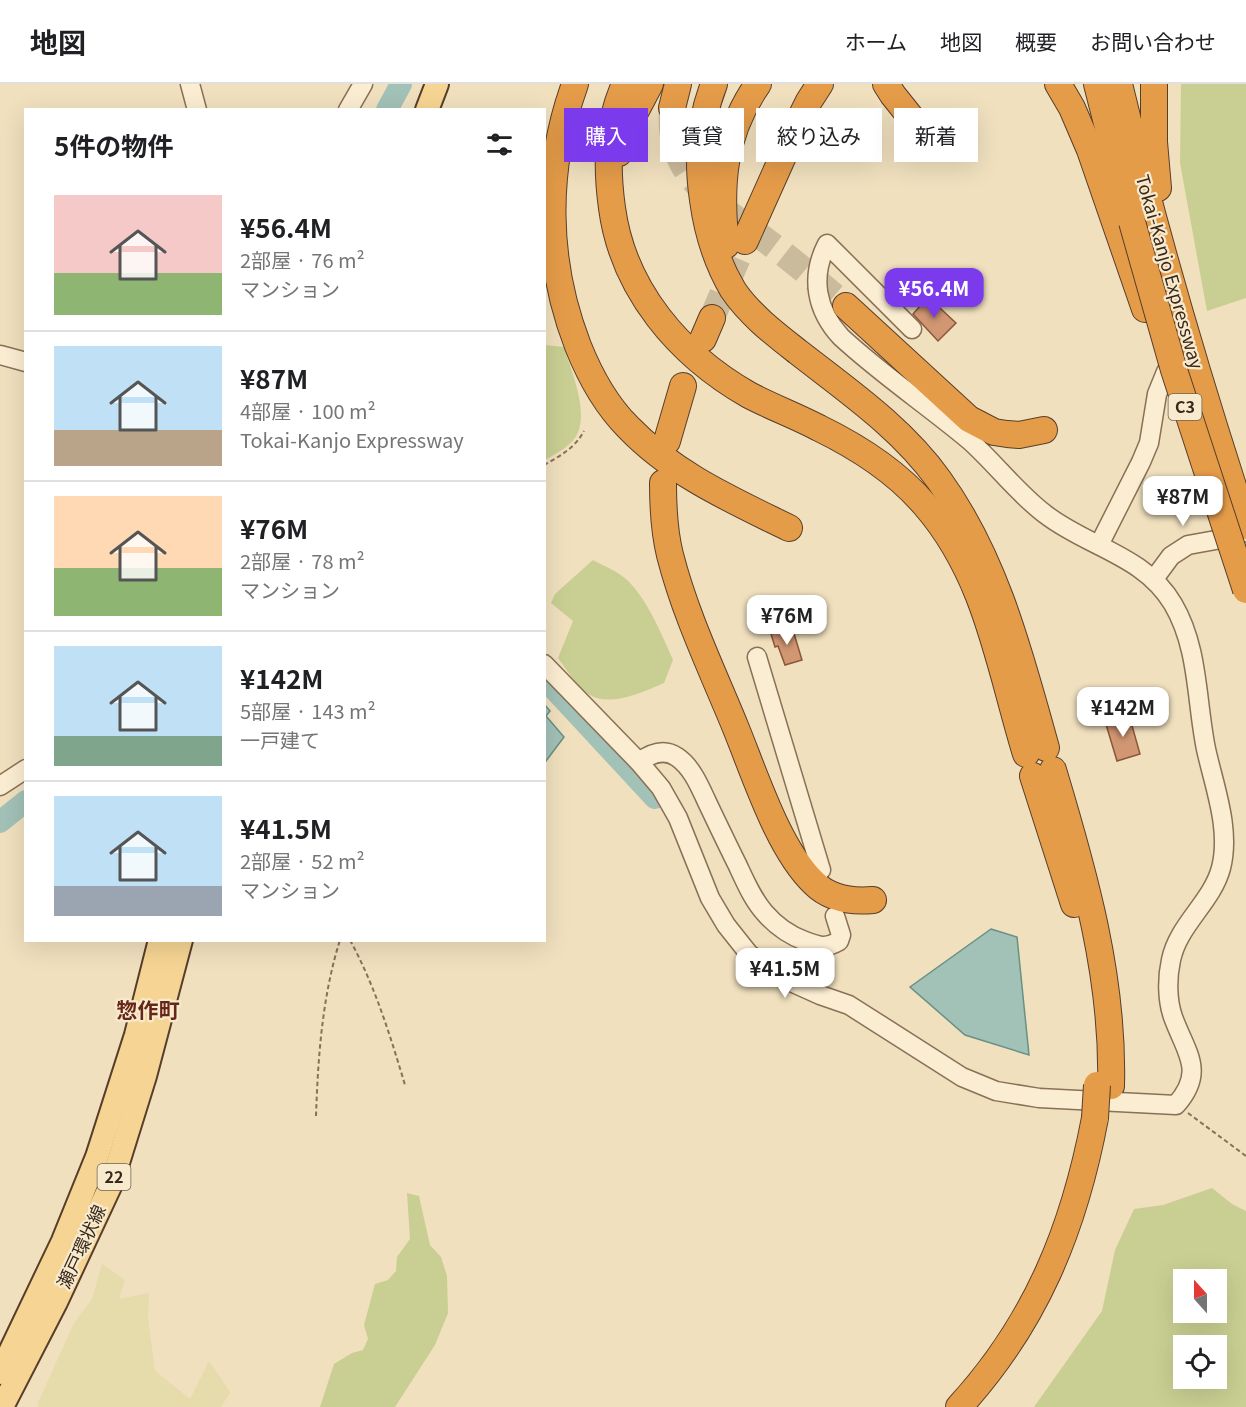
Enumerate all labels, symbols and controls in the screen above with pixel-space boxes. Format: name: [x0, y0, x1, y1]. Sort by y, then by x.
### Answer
text: 地図: [30, 21, 86, 61]
text: ホーム: [845, 26, 907, 56]
text: 地図: [940, 26, 982, 56]
text: 概要: [1015, 26, 1057, 56]
text: お問い合わせ: [1090, 26, 1216, 56]
chip: 購入: [564, 108, 648, 162]
chip: 賃貸: [660, 108, 744, 162]
chip: 絞り込み: [756, 108, 882, 162]
chip: 新着: [894, 108, 978, 162]
text: 5件の物件: [54, 126, 173, 163]
icon: filters: [483, 128, 516, 161]
street label: Tokai-Kanjo Expressway: [1131, 171, 1211, 372]
text: ¥56.4M: [240, 208, 332, 245]
icon: home: [102, 219, 174, 291]
text: 2部屋 · 76 m²: [240, 245, 365, 274]
pin: ¥56.4M: [885, 268, 983, 319]
text: ¥56.4M: [899, 273, 969, 302]
text: マンション: [240, 274, 340, 303]
text: ¥87M: [240, 359, 308, 396]
icon: home: [102, 370, 174, 442]
road number: C3: [1168, 394, 1202, 420]
text: 4部屋 · 100 m²: [240, 396, 376, 425]
text: Tokai-Kanjo Expressway: [240, 425, 464, 454]
pin: ¥87M: [1147, 476, 1219, 527]
text: ¥87M: [1157, 481, 1209, 510]
text: ¥76M: [240, 509, 308, 546]
icon: home: [102, 520, 174, 592]
text: 2部屋 · 78 m²: [240, 546, 365, 575]
text: マンション: [240, 575, 340, 604]
pin: ¥76M: [751, 595, 823, 646]
text: ¥76M: [761, 600, 813, 629]
text: ¥142M: [240, 659, 324, 696]
icon: home: [102, 670, 174, 742]
pin: ¥142M: [1081, 687, 1165, 738]
text: ¥142M: [1091, 692, 1155, 721]
text: 5部屋 · 143 m²: [240, 696, 376, 725]
text: 一戸建て: [240, 725, 320, 754]
text: ¥41.5M: [240, 809, 332, 846]
icon: home: [102, 820, 174, 892]
text: 2部屋 · 52 m²: [240, 846, 365, 875]
text: マンション: [240, 875, 340, 904]
pin: ¥41.5M: [736, 948, 834, 999]
text: ¥41.5M: [750, 953, 820, 982]
district label: 惣作町: [117, 994, 180, 1024]
road number: 22: [98, 1164, 130, 1190]
street label: 瀬戸環状線: [49, 1200, 111, 1292]
north arrow: [1173, 1269, 1227, 1323]
map controls: [1173, 1269, 1227, 1389]
button: locate: [1173, 1335, 1227, 1389]

